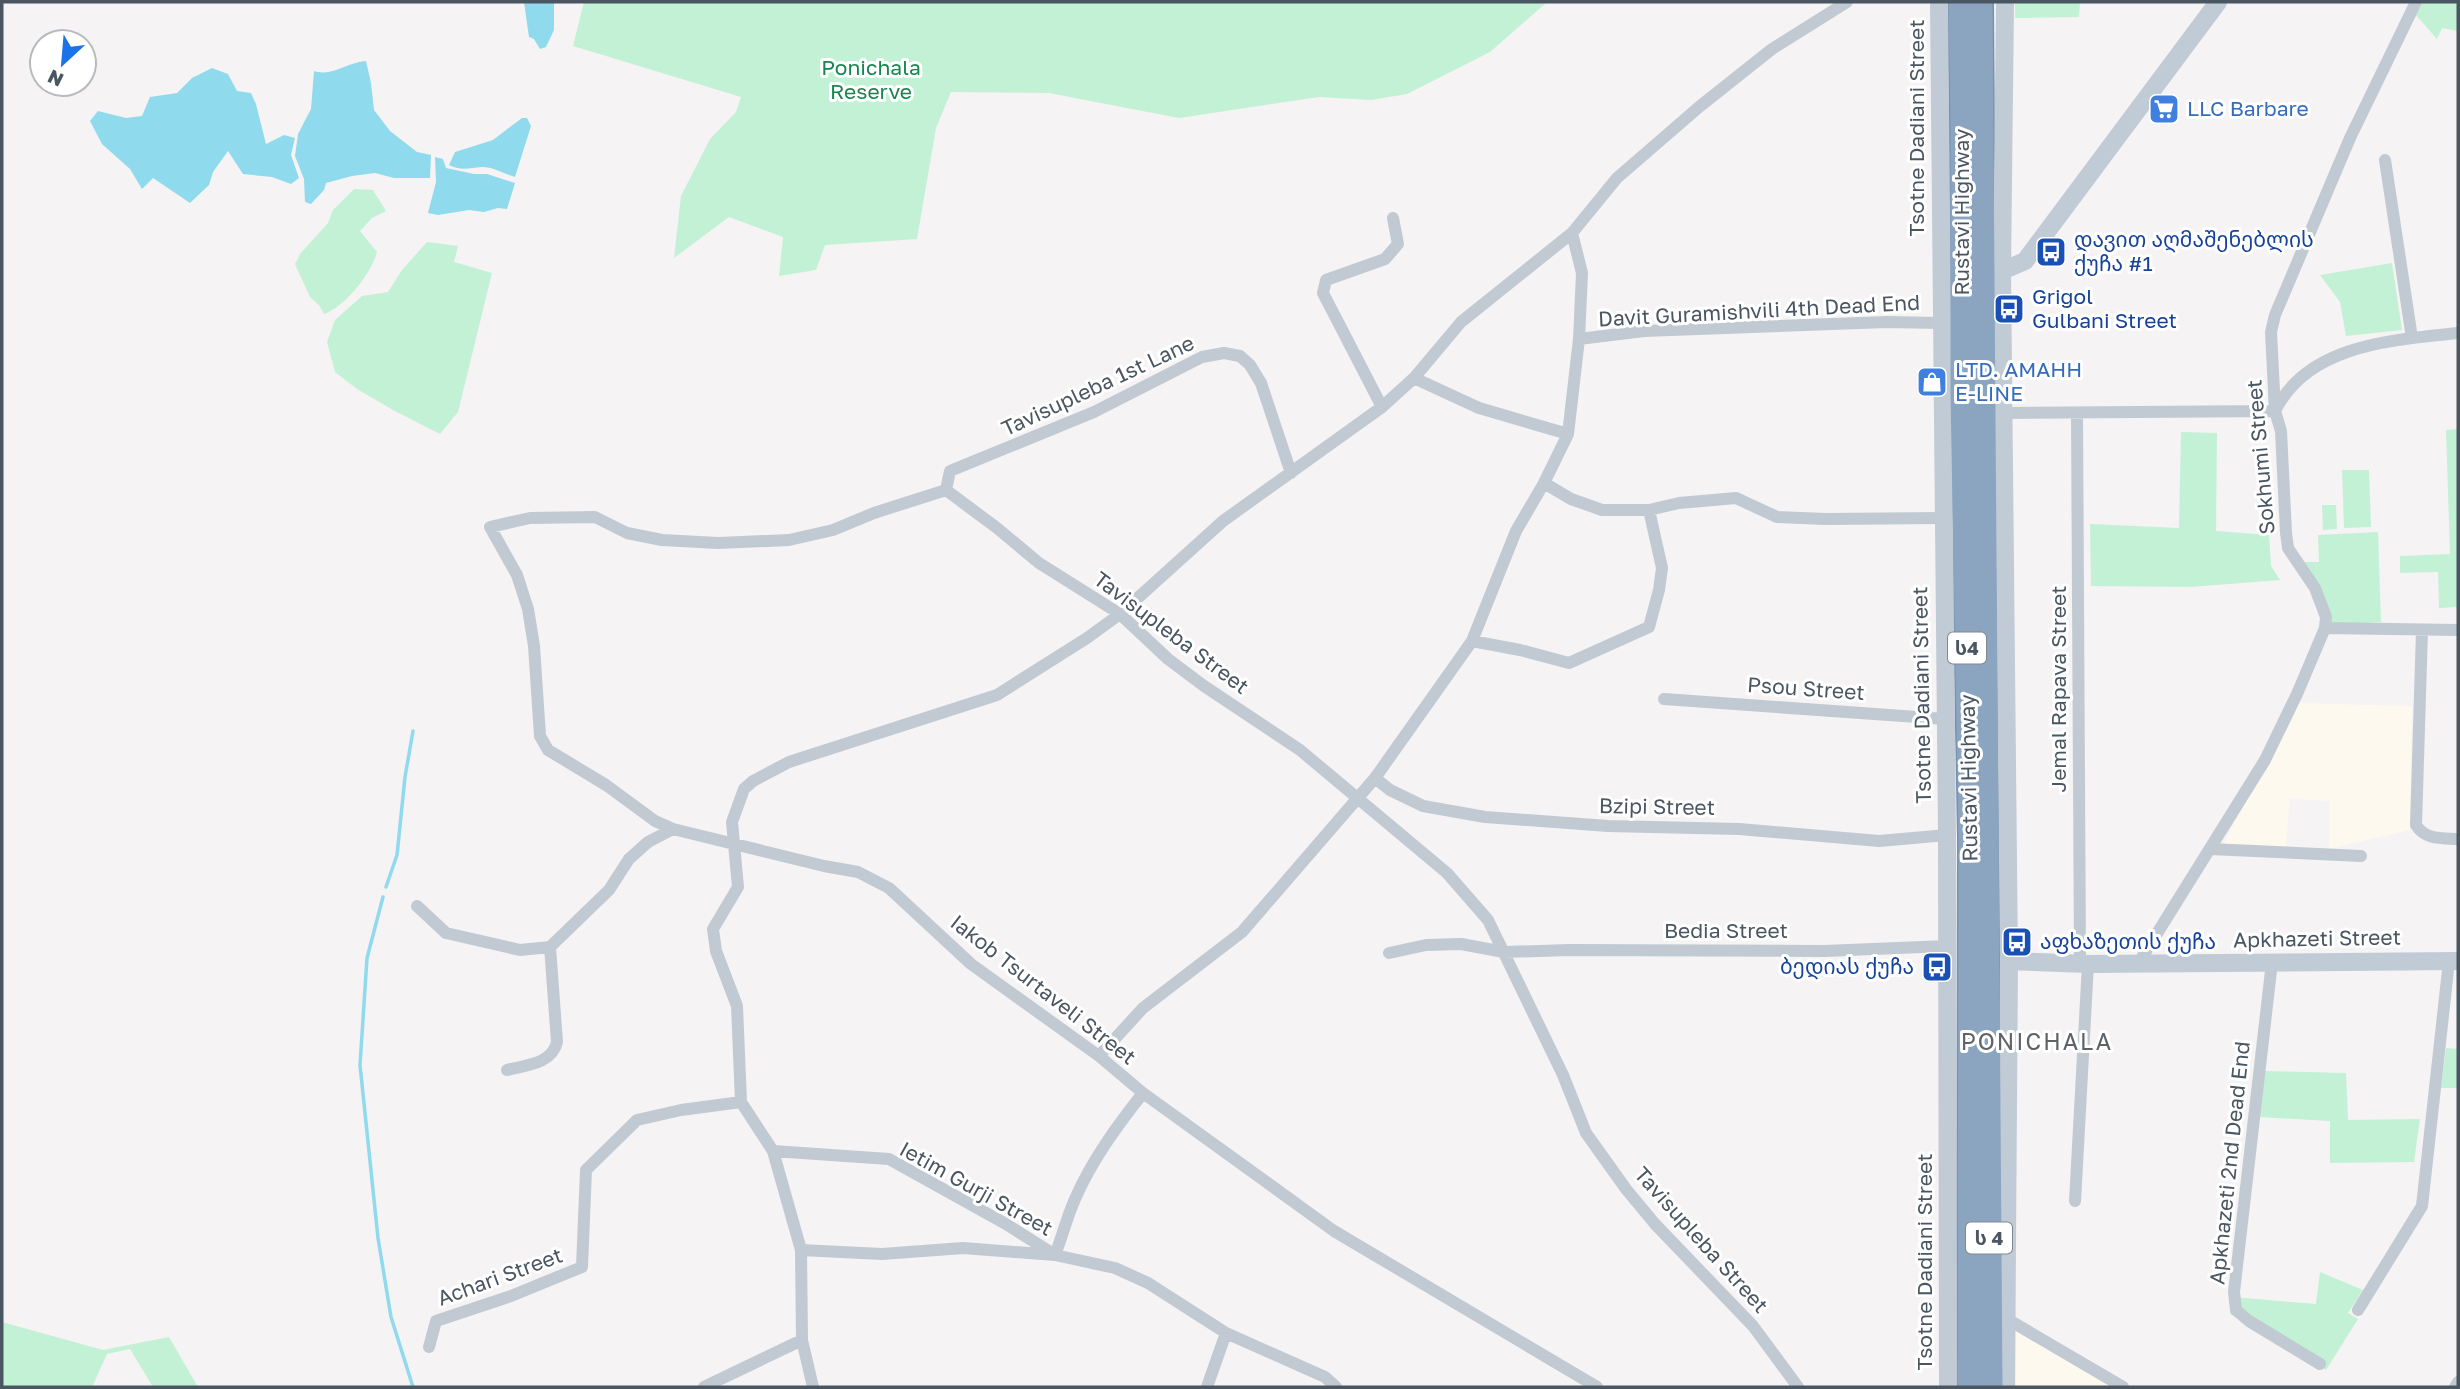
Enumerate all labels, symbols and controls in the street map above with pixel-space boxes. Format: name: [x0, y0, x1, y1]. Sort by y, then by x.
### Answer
street label: Tsotne Dadiani Street: [1903, 19, 1929, 237]
north arrow: [28, 28, 98, 98]
park label: Ponichala Reserve: [821, 54, 921, 104]
text: N: [44, 65, 67, 92]
supermarket icon: LLC Barbare: [2147, 92, 2181, 126]
place label: LLC Barbare: [2187, 95, 2309, 121]
street label: Rustavi Highway: [1948, 128, 1974, 296]
place label: დავით აღმაშენებლის ქუჩა #1: [2074, 226, 2314, 276]
bus stop icon: დავით აღმაშენებლის ქუჩა #1: [2034, 235, 2068, 269]
place label: Grigol Gulbani Street: [2032, 283, 2177, 333]
street label: Davit Guramishvili 4th Dead End: [1597, 289, 1921, 331]
bus stop icon: Grigol Gulbani Street: [1992, 292, 2026, 326]
street label: Tavisupleba 1st Lane: [997, 329, 1198, 441]
place label: LTD. AMAHH E-LINE: [1955, 356, 2082, 406]
shop icon: LTD. AMAHH E-LINE: [1915, 365, 1949, 399]
street label: Sokhumi Street: [2240, 379, 2280, 536]
street label: Tavisupleba Street: [1089, 565, 1254, 699]
street label: Tsotne Dadiani Street: [1906, 586, 1936, 804]
street label: Jemal Rapava Street: [2045, 586, 2071, 792]
road number: ს4: [1948, 632, 1986, 664]
street label: Psou Street: [1747, 671, 1866, 705]
street label: Rustavi Highway: [1954, 694, 1982, 862]
street label: Bzipi Street: [1599, 792, 1715, 820]
street label: Iakob Tsurtaveli Street: [946, 909, 1141, 1070]
street label: Bedia Street: [1664, 917, 1788, 943]
street label: Apkhazeti Street: [2233, 924, 2401, 952]
bus stop icon: აფხაზეთის ქუჩა: [2000, 925, 2034, 959]
place label: აფხაზეთის ქუჩა: [2040, 928, 2216, 954]
bus stop icon: ბედიას ქუჩა: [1920, 950, 1954, 984]
place label: ბედიას ქუჩა: [1780, 953, 1914, 980]
district label: PONICHALA: [1961, 1027, 2113, 1055]
street label: Apkhazeti 2nd Dead End: [2203, 1040, 2255, 1286]
street label: Ietim Gurji Street: [895, 1135, 1058, 1241]
street label: Tsotne Dadiani Street: [1911, 1153, 1937, 1371]
street label: Tavisupleba Street: [1629, 1161, 1774, 1318]
road number: ს 4: [1966, 1222, 2012, 1254]
street label: Achari Street: [434, 1241, 566, 1311]

